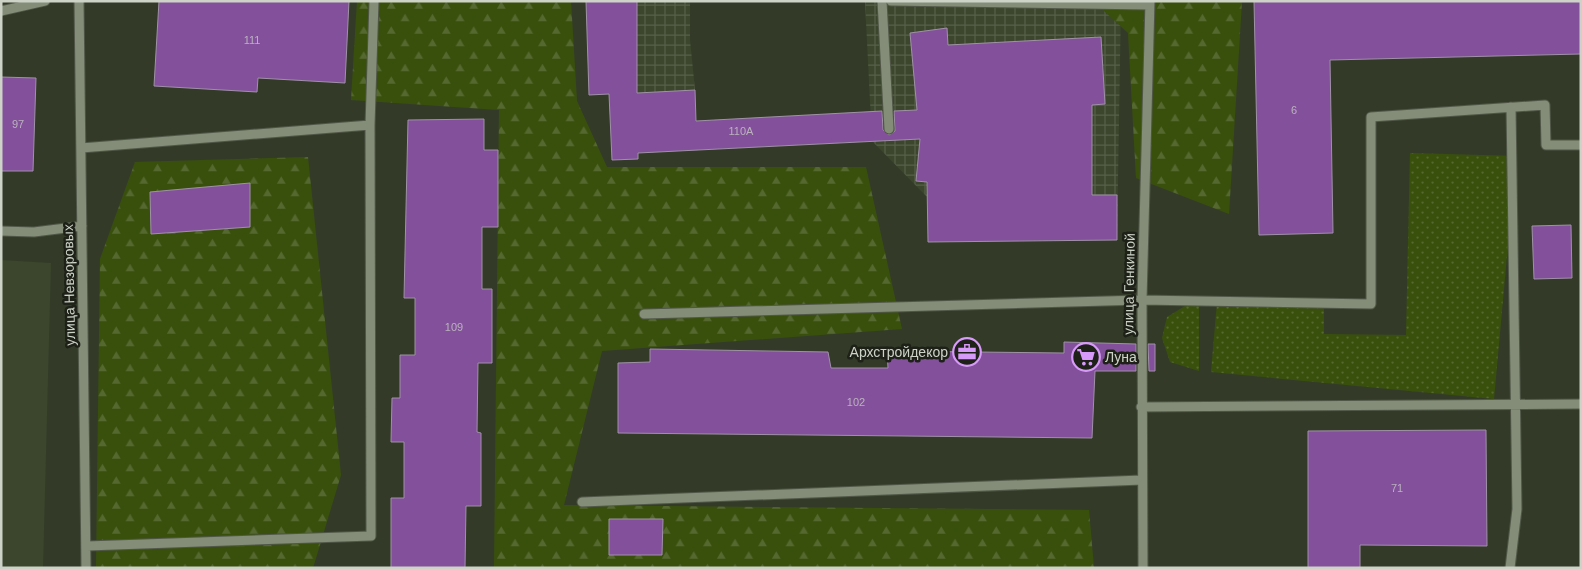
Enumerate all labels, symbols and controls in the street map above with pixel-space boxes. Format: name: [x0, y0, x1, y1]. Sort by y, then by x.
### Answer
house number: 111: [244, 34, 260, 46]
house number: 6: [1291, 104, 1297, 116]
house number: 97: [12, 118, 24, 130]
house number: 110А: [729, 125, 754, 137]
street label: улица Невзоровых: [60, 224, 78, 346]
street label: улица Генкиной: [1120, 233, 1138, 335]
house number: 109: [445, 321, 463, 333]
office icon: Архстройдекор: [952, 337, 982, 367]
supermarket icon: Луна: [1071, 342, 1101, 372]
place label: Архстройдекор: [850, 344, 948, 360]
place label: Луна: [1105, 349, 1137, 365]
house number: 102: [847, 396, 865, 408]
house number: 71: [1391, 482, 1403, 494]

